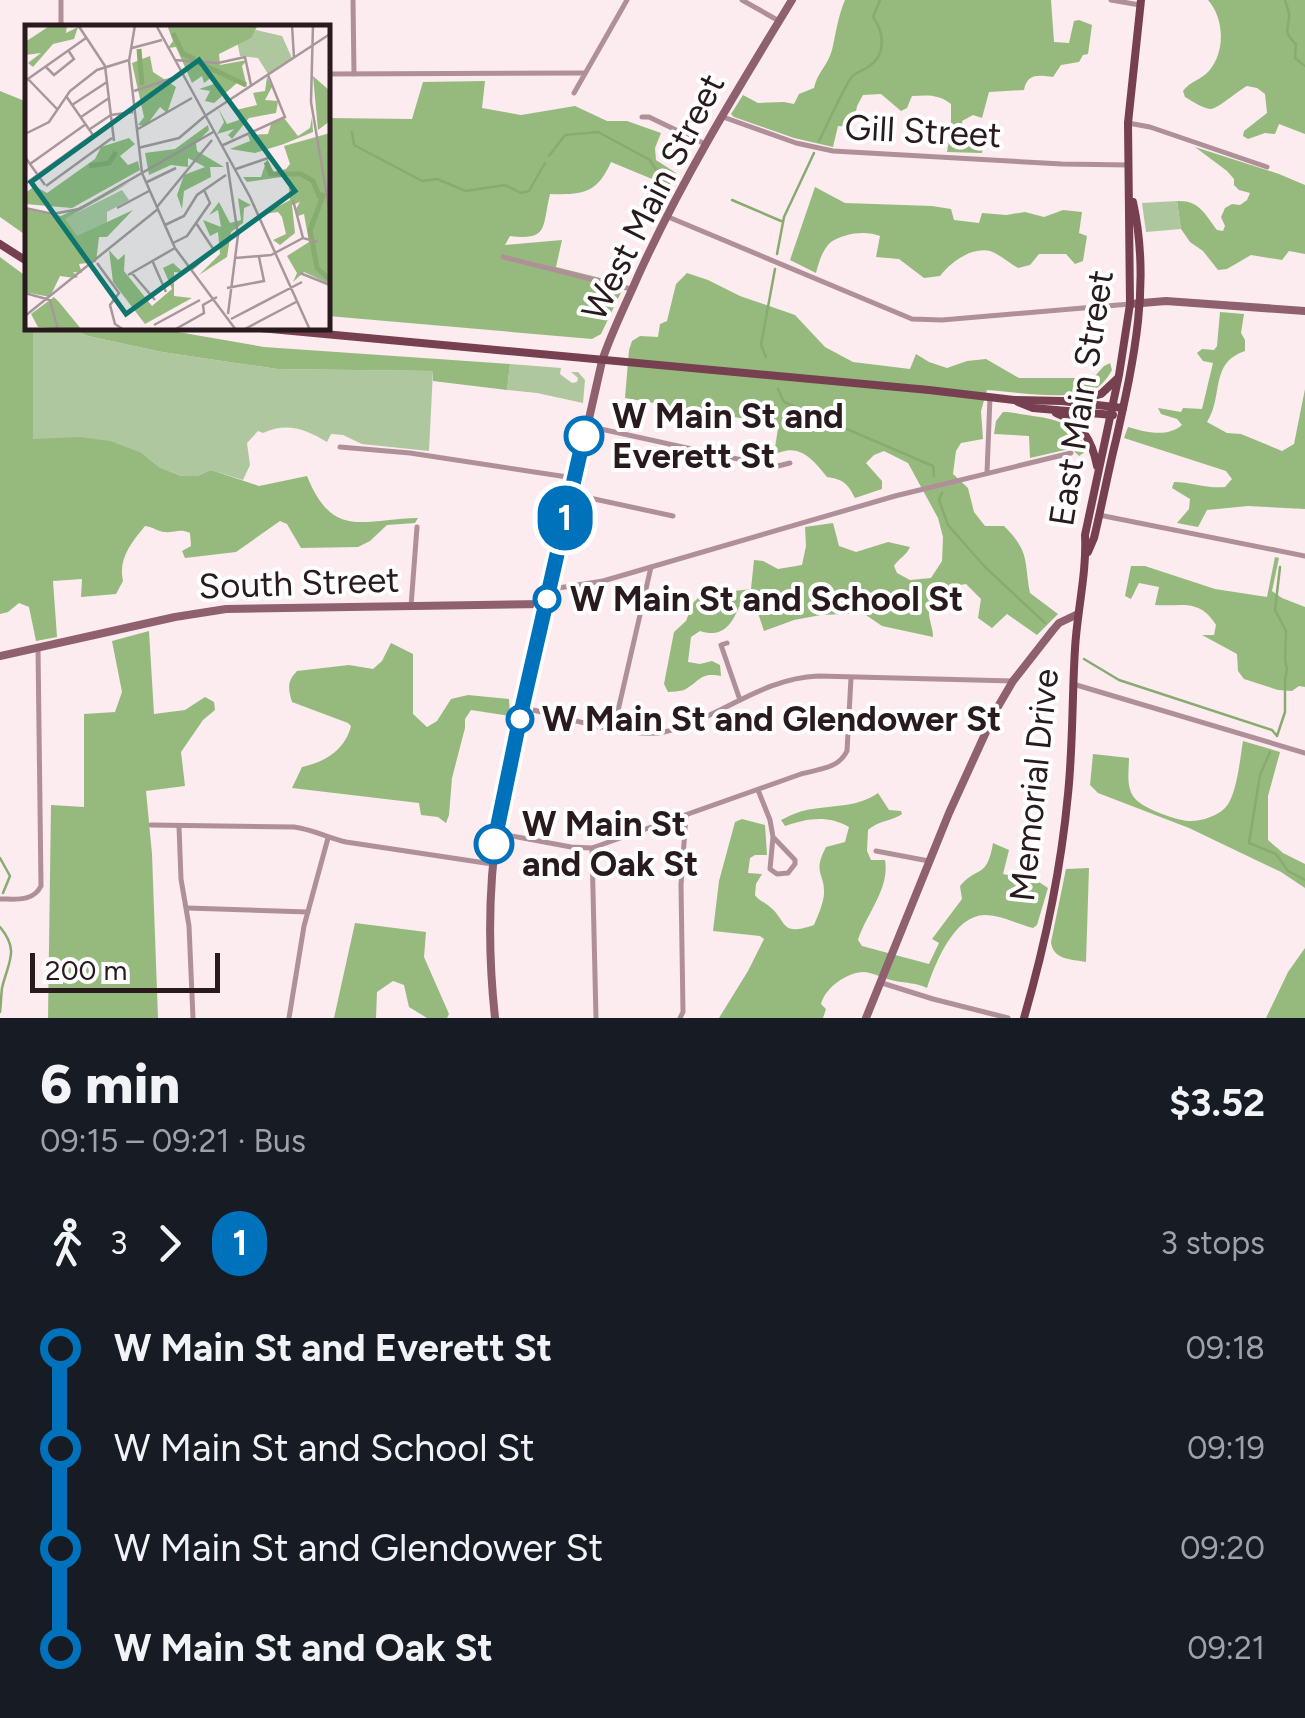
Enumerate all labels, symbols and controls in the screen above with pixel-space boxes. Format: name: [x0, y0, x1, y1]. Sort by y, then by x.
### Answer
inset map: [25, 25, 330, 330]
street label: West Main Street: [573, 67, 733, 327]
street label: Gill Street: [844, 106, 1002, 156]
street label: East Main Street: [1040, 267, 1122, 529]
place label: W Main St and Everett St: [612, 395, 844, 477]
marker: W Main St and Everett St: [565, 417, 603, 455]
line badge: 1: [532, 486, 598, 550]
text: 1: [558, 497, 572, 539]
street label: South Street: [198, 559, 400, 607]
place label: W Main St and School St: [570, 578, 963, 620]
marker: W Main St and School St: [534, 586, 560, 612]
street label: Memorial Drive: [1001, 667, 1067, 903]
place label: W Main St and Glendower St: [542, 698, 1001, 740]
marker: W Main St and Glendower St: [507, 706, 533, 732]
place label: W Main St and Oak St: [522, 803, 698, 885]
marker: W Main St and Oak St: [475, 825, 513, 863]
scale bar: [30, 948, 220, 993]
text: 200 m: [45, 953, 127, 987]
text: 6 min: [40, 1051, 180, 1117]
text: $3.52: [1169, 1080, 1265, 1126]
text: 09:15 – 09:21 · Bus: [40, 1122, 306, 1160]
icon: walk: [40, 1216, 95, 1271]
icon: forward: [142, 1216, 197, 1271]
text: 1: [232, 1222, 247, 1264]
text: 3: [110, 1224, 127, 1262]
text: 3 stops: [1160, 1224, 1265, 1262]
text: W Main St and Everett St: [114, 1325, 552, 1371]
text: 09:18: [1185, 1329, 1265, 1367]
text: W Main St and School St: [114, 1425, 535, 1471]
text: 09:19: [1187, 1429, 1265, 1467]
text: W Main St and Glendower St: [114, 1525, 603, 1571]
text: 09:20: [1180, 1529, 1265, 1567]
text: W Main St and Oak St: [114, 1625, 493, 1671]
text: 09:21: [1187, 1629, 1265, 1667]

